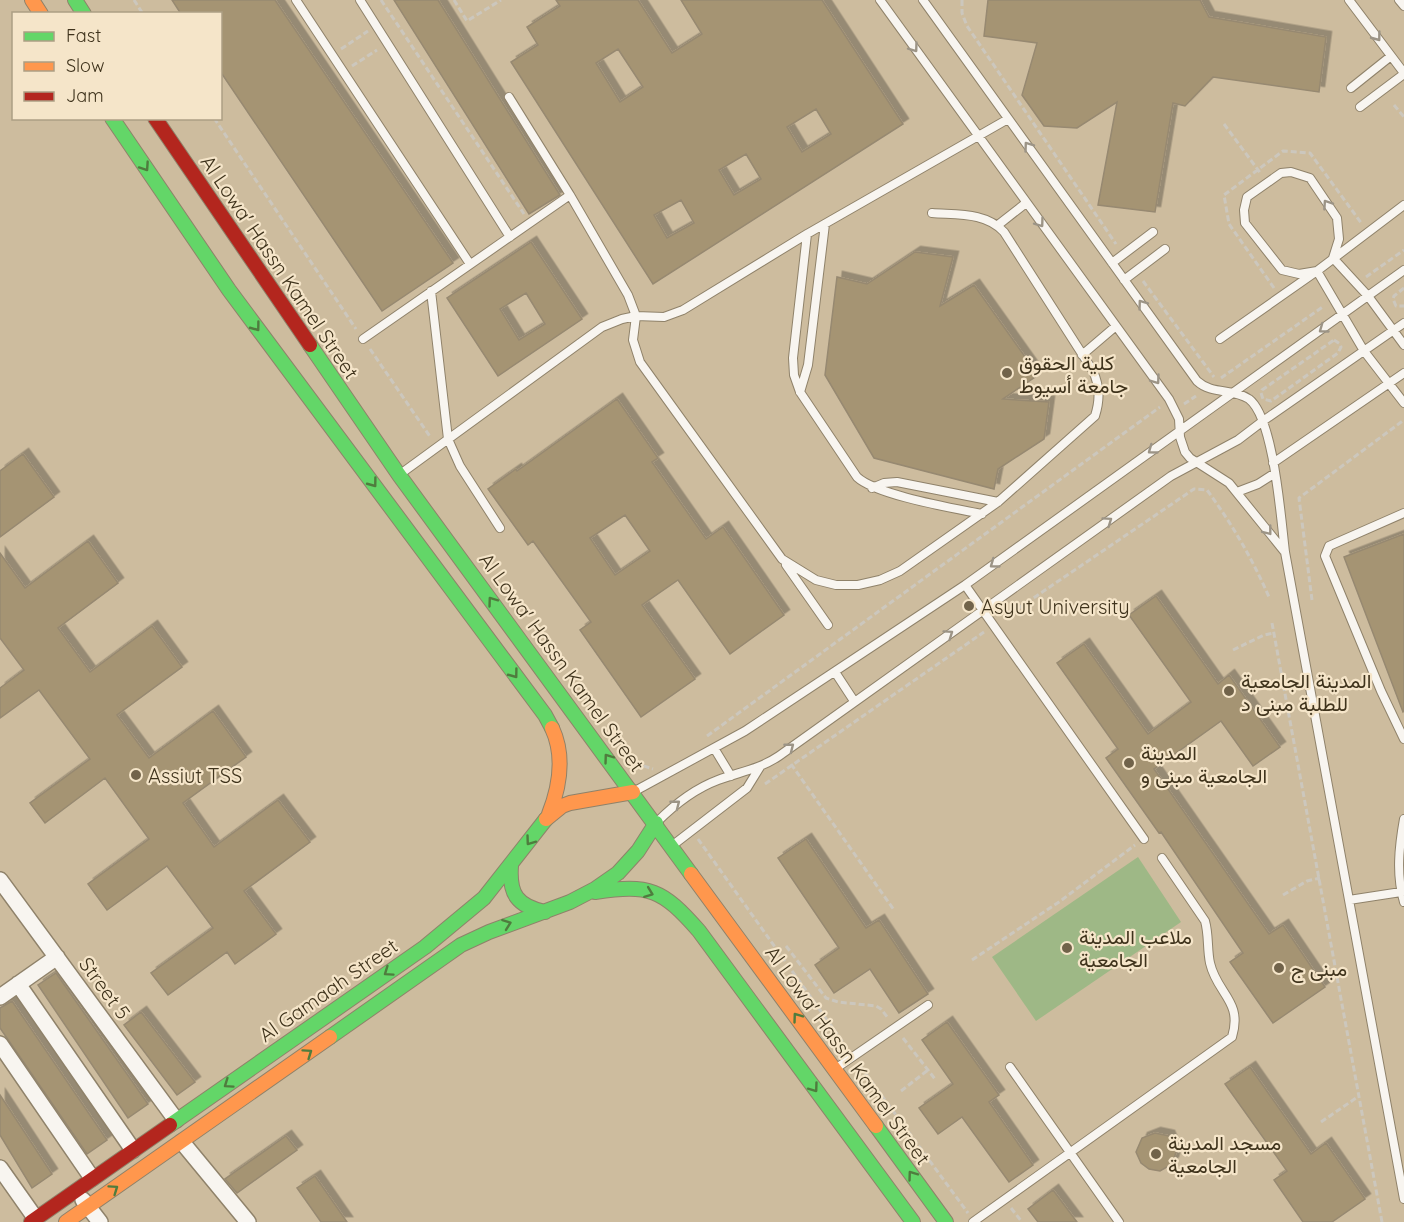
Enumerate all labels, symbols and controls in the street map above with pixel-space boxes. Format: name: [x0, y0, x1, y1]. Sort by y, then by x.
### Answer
legend: [12, 12, 222, 120]
text: Fast: [66, 24, 101, 47]
one-way arrow: [1369, 30, 1380, 41]
one-way arrow: [907, 41, 918, 52]
text: Slow: [66, 54, 104, 77]
text: Jam: [66, 84, 104, 107]
one-way arrow: [1024, 142, 1035, 153]
street label: Al Lowa' Hassn Kamel Street: [196, 150, 364, 384]
one-way arrow: [138, 160, 149, 171]
one-way arrow: [1323, 199, 1334, 210]
one-way arrow: [1033, 216, 1044, 227]
one-way arrow: [1138, 300, 1149, 311]
one-way arrow: [249, 320, 260, 331]
one-way arrow: [1318, 322, 1329, 333]
place label: كلية الحقوق جامعة أسيوط: [1019, 350, 1128, 399]
marker: كلية الحقوق جامعة أسيوط: [1000, 366, 1014, 380]
one-way arrow: [1148, 374, 1159, 385]
one-way arrow: [1148, 443, 1159, 454]
one-way arrow: [366, 477, 377, 488]
one-way arrow: [1101, 517, 1112, 528]
one-way arrow: [1260, 524, 1271, 535]
street label: Al Lowa' Hassn Kamel Street: [474, 548, 650, 776]
one-way arrow: [989, 557, 1000, 568]
place label: Asyut University: [981, 594, 1130, 619]
one-way arrow: [488, 596, 499, 607]
marker: Asyut University: [962, 599, 976, 613]
one-way arrow: [942, 630, 953, 641]
one-way arrow: [507, 667, 518, 678]
place label: المدينة الجامعية للطلبة مبنى د: [1241, 668, 1371, 716]
marker: المدينة الجامعية للطلبة مبنى د: [1222, 684, 1236, 698]
place label: المدينة الجامعية مبنى و: [1141, 740, 1267, 789]
one-way arrow: [783, 744, 794, 755]
one-way arrow: [604, 753, 615, 764]
marker: المدينة الجامعية مبنى و: [1122, 756, 1136, 770]
place label: Assiut TSS: [148, 763, 242, 788]
marker: Assiut TSS: [129, 768, 143, 782]
one-way arrow: [670, 801, 681, 812]
one-way arrow: [526, 834, 537, 845]
one-way arrow: [644, 885, 654, 898]
one-way arrow: [501, 919, 511, 932]
place label: ملاعب المدينة الجامعية: [1079, 924, 1192, 972]
street label: Al Gamaah Street: [254, 933, 402, 1047]
street label: Al Lowa' Hassn Kamel Street: [760, 941, 936, 1169]
marker: ملاعب المدينة الجامعية: [1060, 941, 1074, 955]
street label: Street 5: [74, 952, 136, 1024]
place label: مبنى ج: [1291, 956, 1347, 983]
marker: مبنى ج: [1272, 961, 1286, 975]
one-way arrow: [384, 965, 395, 976]
one-way arrow: [793, 1013, 804, 1024]
one-way arrow: [302, 1049, 313, 1060]
one-way arrow: [224, 1077, 235, 1088]
one-way arrow: [807, 1081, 818, 1092]
place label: مسجد المدينة الجامعية: [1168, 1130, 1281, 1178]
marker: مسجد المدينة الجامعية: [1149, 1147, 1163, 1161]
one-way arrow: [908, 1170, 919, 1181]
one-way arrow: [108, 1185, 119, 1196]

